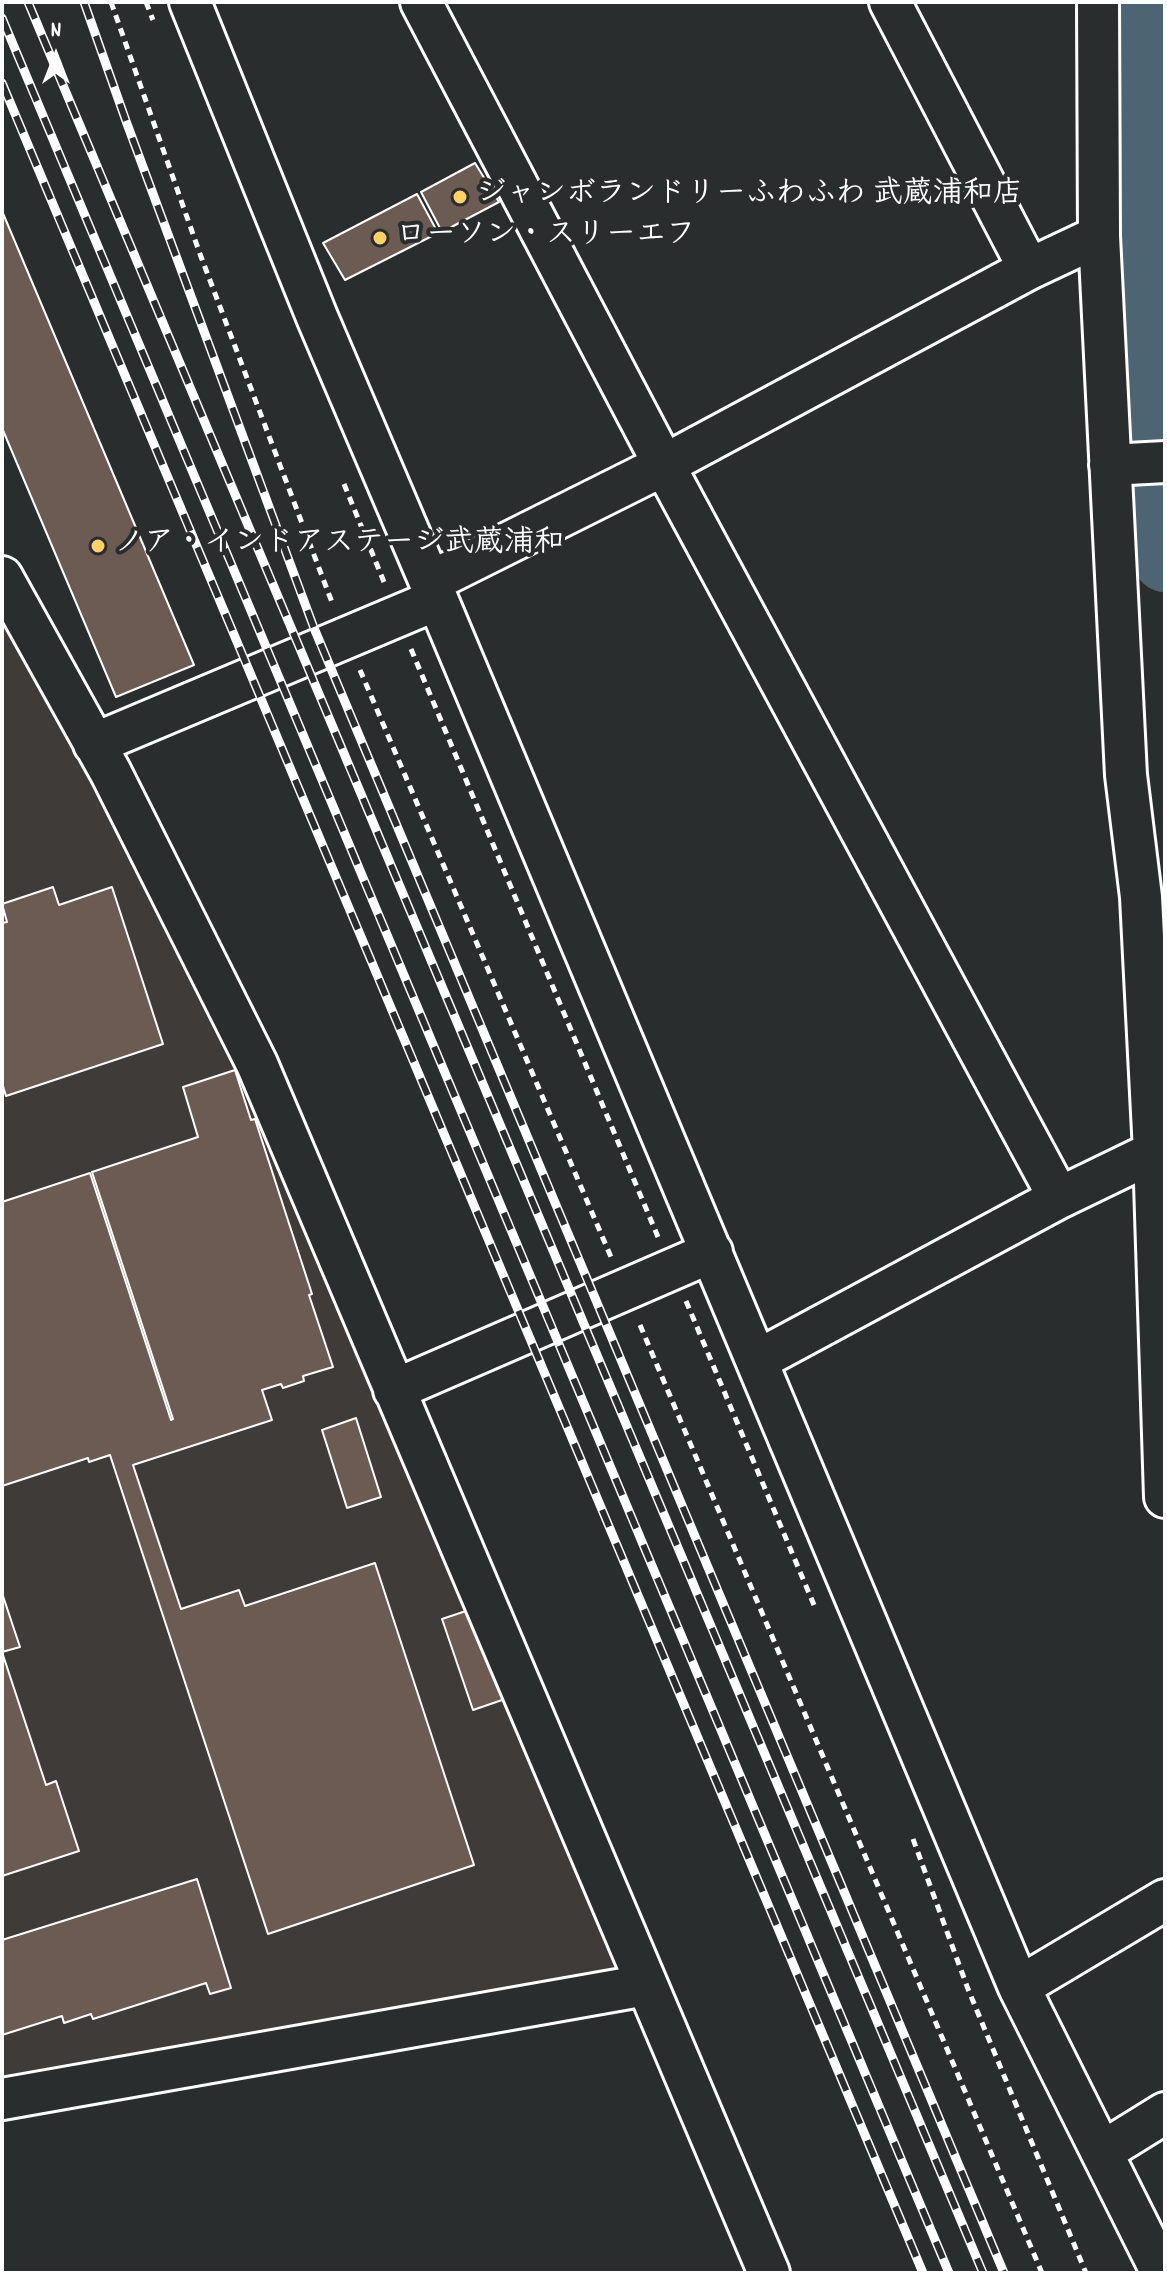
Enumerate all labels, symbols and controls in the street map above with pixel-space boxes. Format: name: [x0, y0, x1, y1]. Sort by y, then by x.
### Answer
north arrow: [16, 16, 96, 96]
text: N: [51, 16, 61, 47]
place label: ジャンボランドリーふわふわ 武蔵浦和店: [476, 179, 1023, 215]
marker: ジャンボランドリーふわふわ 武蔵浦和店: [451, 188, 469, 206]
place label: ローソン・スリーエフ: [396, 220, 696, 256]
marker: ローソン・スリーエフ: [371, 229, 389, 247]
place label: ノア・インドアステージ武蔵浦和: [114, 528, 564, 564]
marker: ノア・インドアステージ武蔵浦和: [89, 537, 107, 555]

